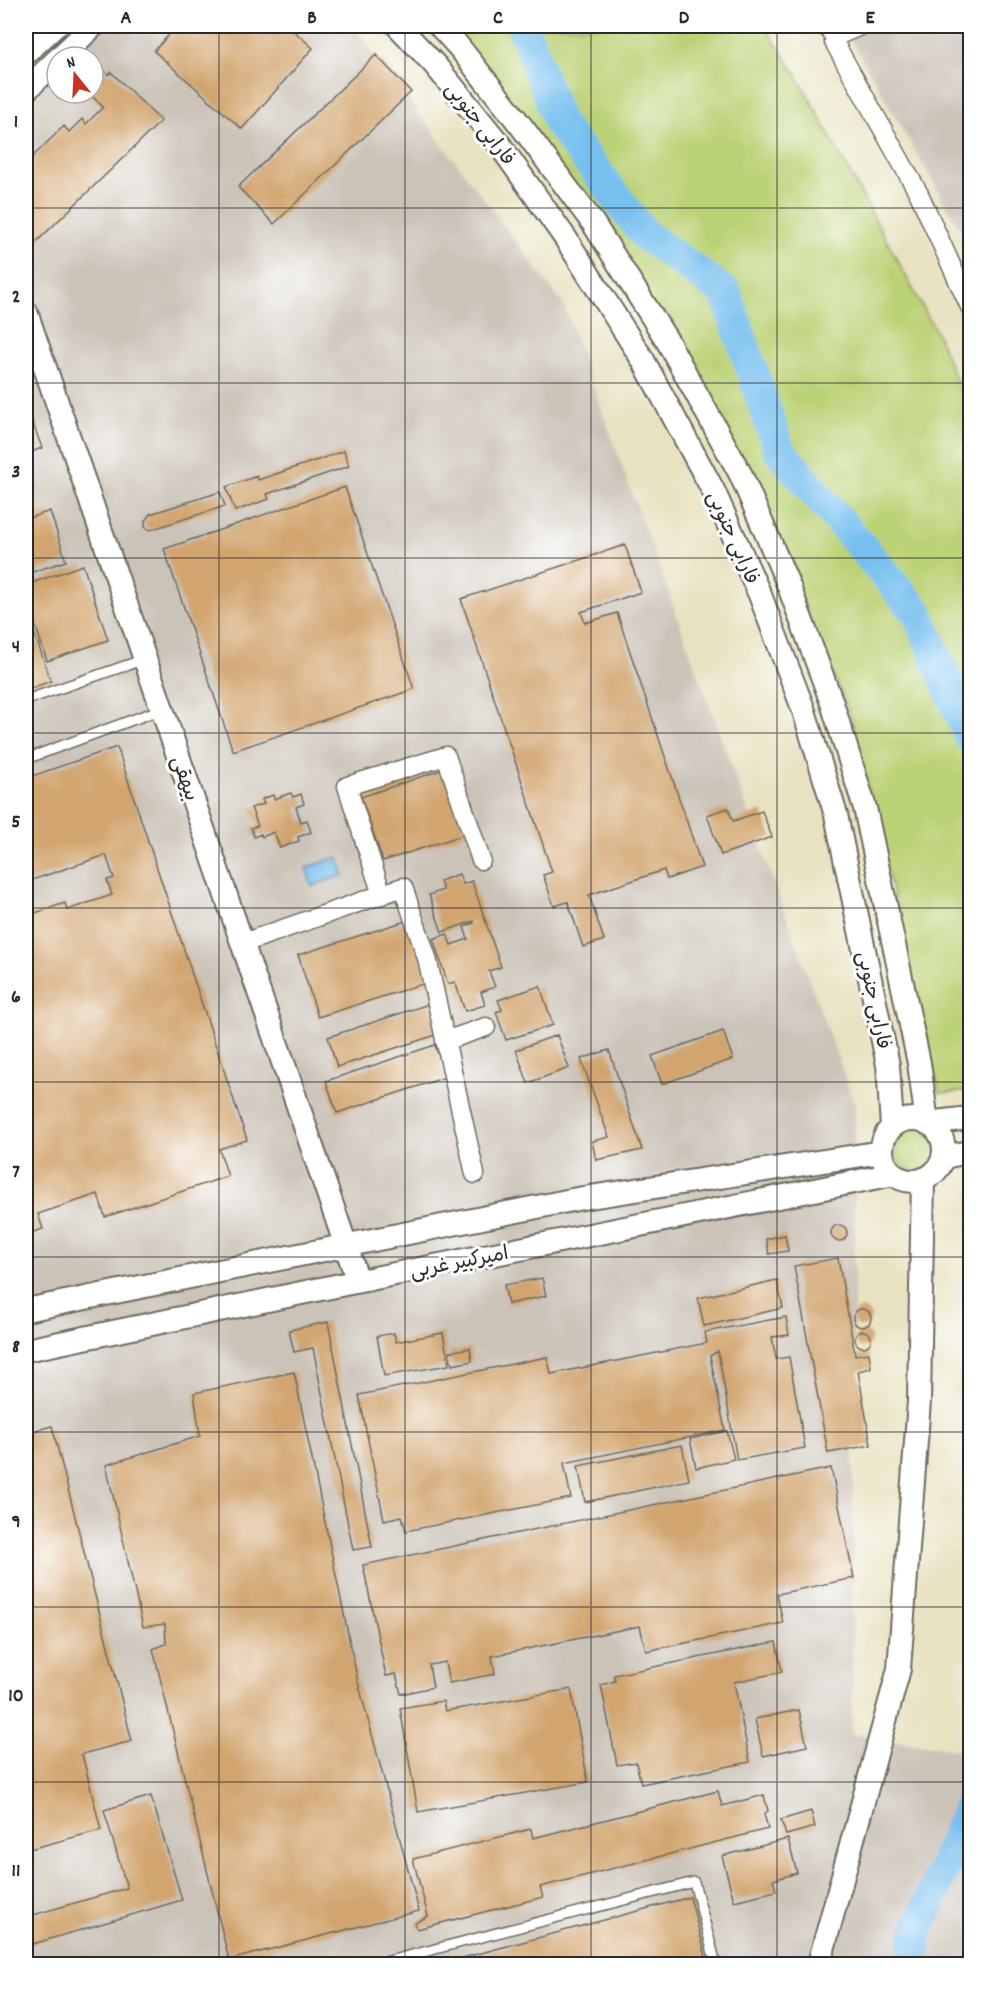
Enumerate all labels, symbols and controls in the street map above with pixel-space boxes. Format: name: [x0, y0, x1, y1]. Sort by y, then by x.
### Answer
text: A: [121, 5, 132, 33]
text: B: [307, 5, 317, 33]
text: C: [493, 5, 503, 33]
text: D: [679, 5, 690, 33]
text: E: [865, 5, 875, 33]
north arrow: [45, 45, 105, 105]
text: N: [64, 51, 79, 75]
street label: فارابی جنوبی: [437, 77, 520, 173]
text: 1: [14, 109, 18, 137]
text: 2: [12, 284, 20, 312]
text: 3: [12, 459, 20, 487]
street label: فارابی جنوبی: [698, 487, 764, 589]
text: 4: [12, 634, 20, 662]
street label: بیهقی: [162, 753, 204, 805]
text: 5: [11, 809, 21, 837]
street label: فارابی جنوبی: [848, 949, 896, 1052]
text: 6: [11, 984, 21, 1012]
text: 7: [12, 1159, 20, 1187]
street label: امیرکبیر غربی: [408, 1241, 511, 1287]
text: 8: [12, 1334, 20, 1362]
text: 9: [11, 1509, 21, 1537]
text: 10: [8, 1683, 24, 1711]
text: 11: [12, 1858, 20, 1886]

